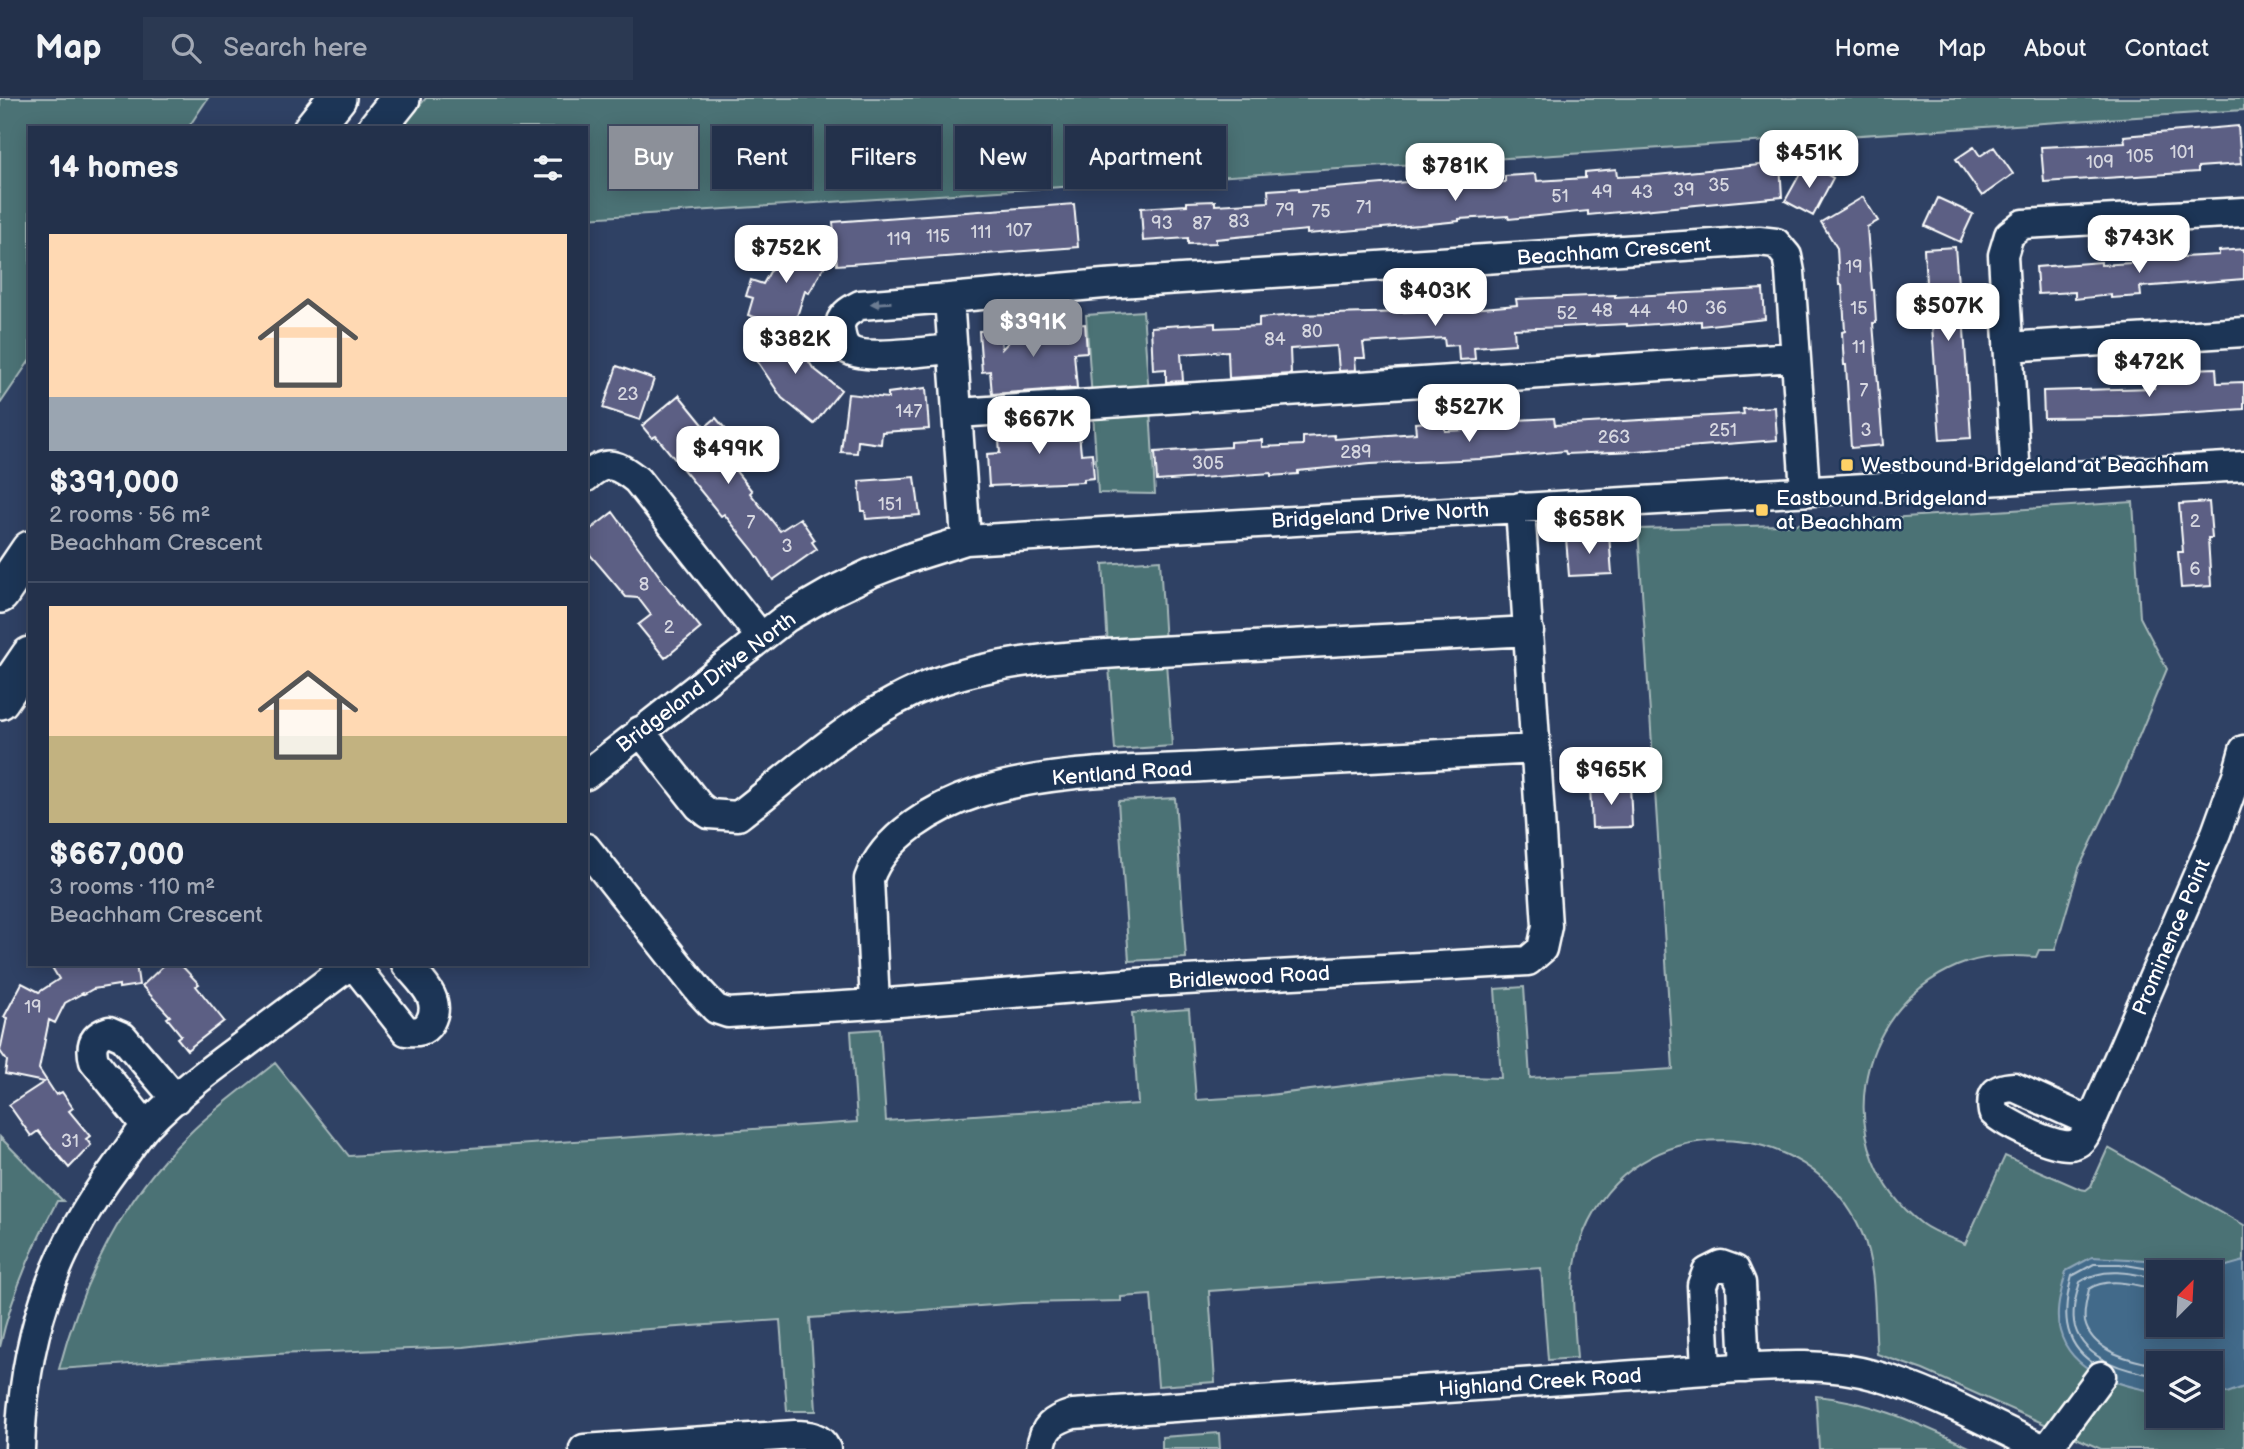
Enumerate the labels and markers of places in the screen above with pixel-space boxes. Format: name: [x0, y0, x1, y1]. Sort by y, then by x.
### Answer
pin: $451K: [1760, 130, 1858, 190]
pin: $781K: [1406, 144, 1504, 203]
pin: $743K: [2090, 216, 2188, 275]
pin: $752K: [737, 226, 835, 285]
pin: $403K: [1386, 268, 1484, 328]
pin: $507K: [1899, 284, 1997, 343]
pin: $391K: [984, 300, 1082, 359]
pin: $382K: [746, 316, 844, 376]
pin: $472K: [2100, 340, 2198, 399]
pin: $527K: [1420, 384, 1518, 444]
pin: $667K: [990, 396, 1088, 456]
pin: $499K: [679, 426, 777, 486]
place label: Westbound Bridgeland at Beachham: [1861, 453, 2209, 478]
marker: Westbound Bridgeland at Beachham: [1839, 457, 1855, 473]
place label: Eastbound Bridgeland at Beachham: [1776, 486, 1987, 535]
pin: $658K: [1540, 496, 1638, 556]
marker: Eastbound Bridgeland at Beachham: [1754, 502, 1770, 518]
pin: $965K: [1562, 748, 1660, 807]

